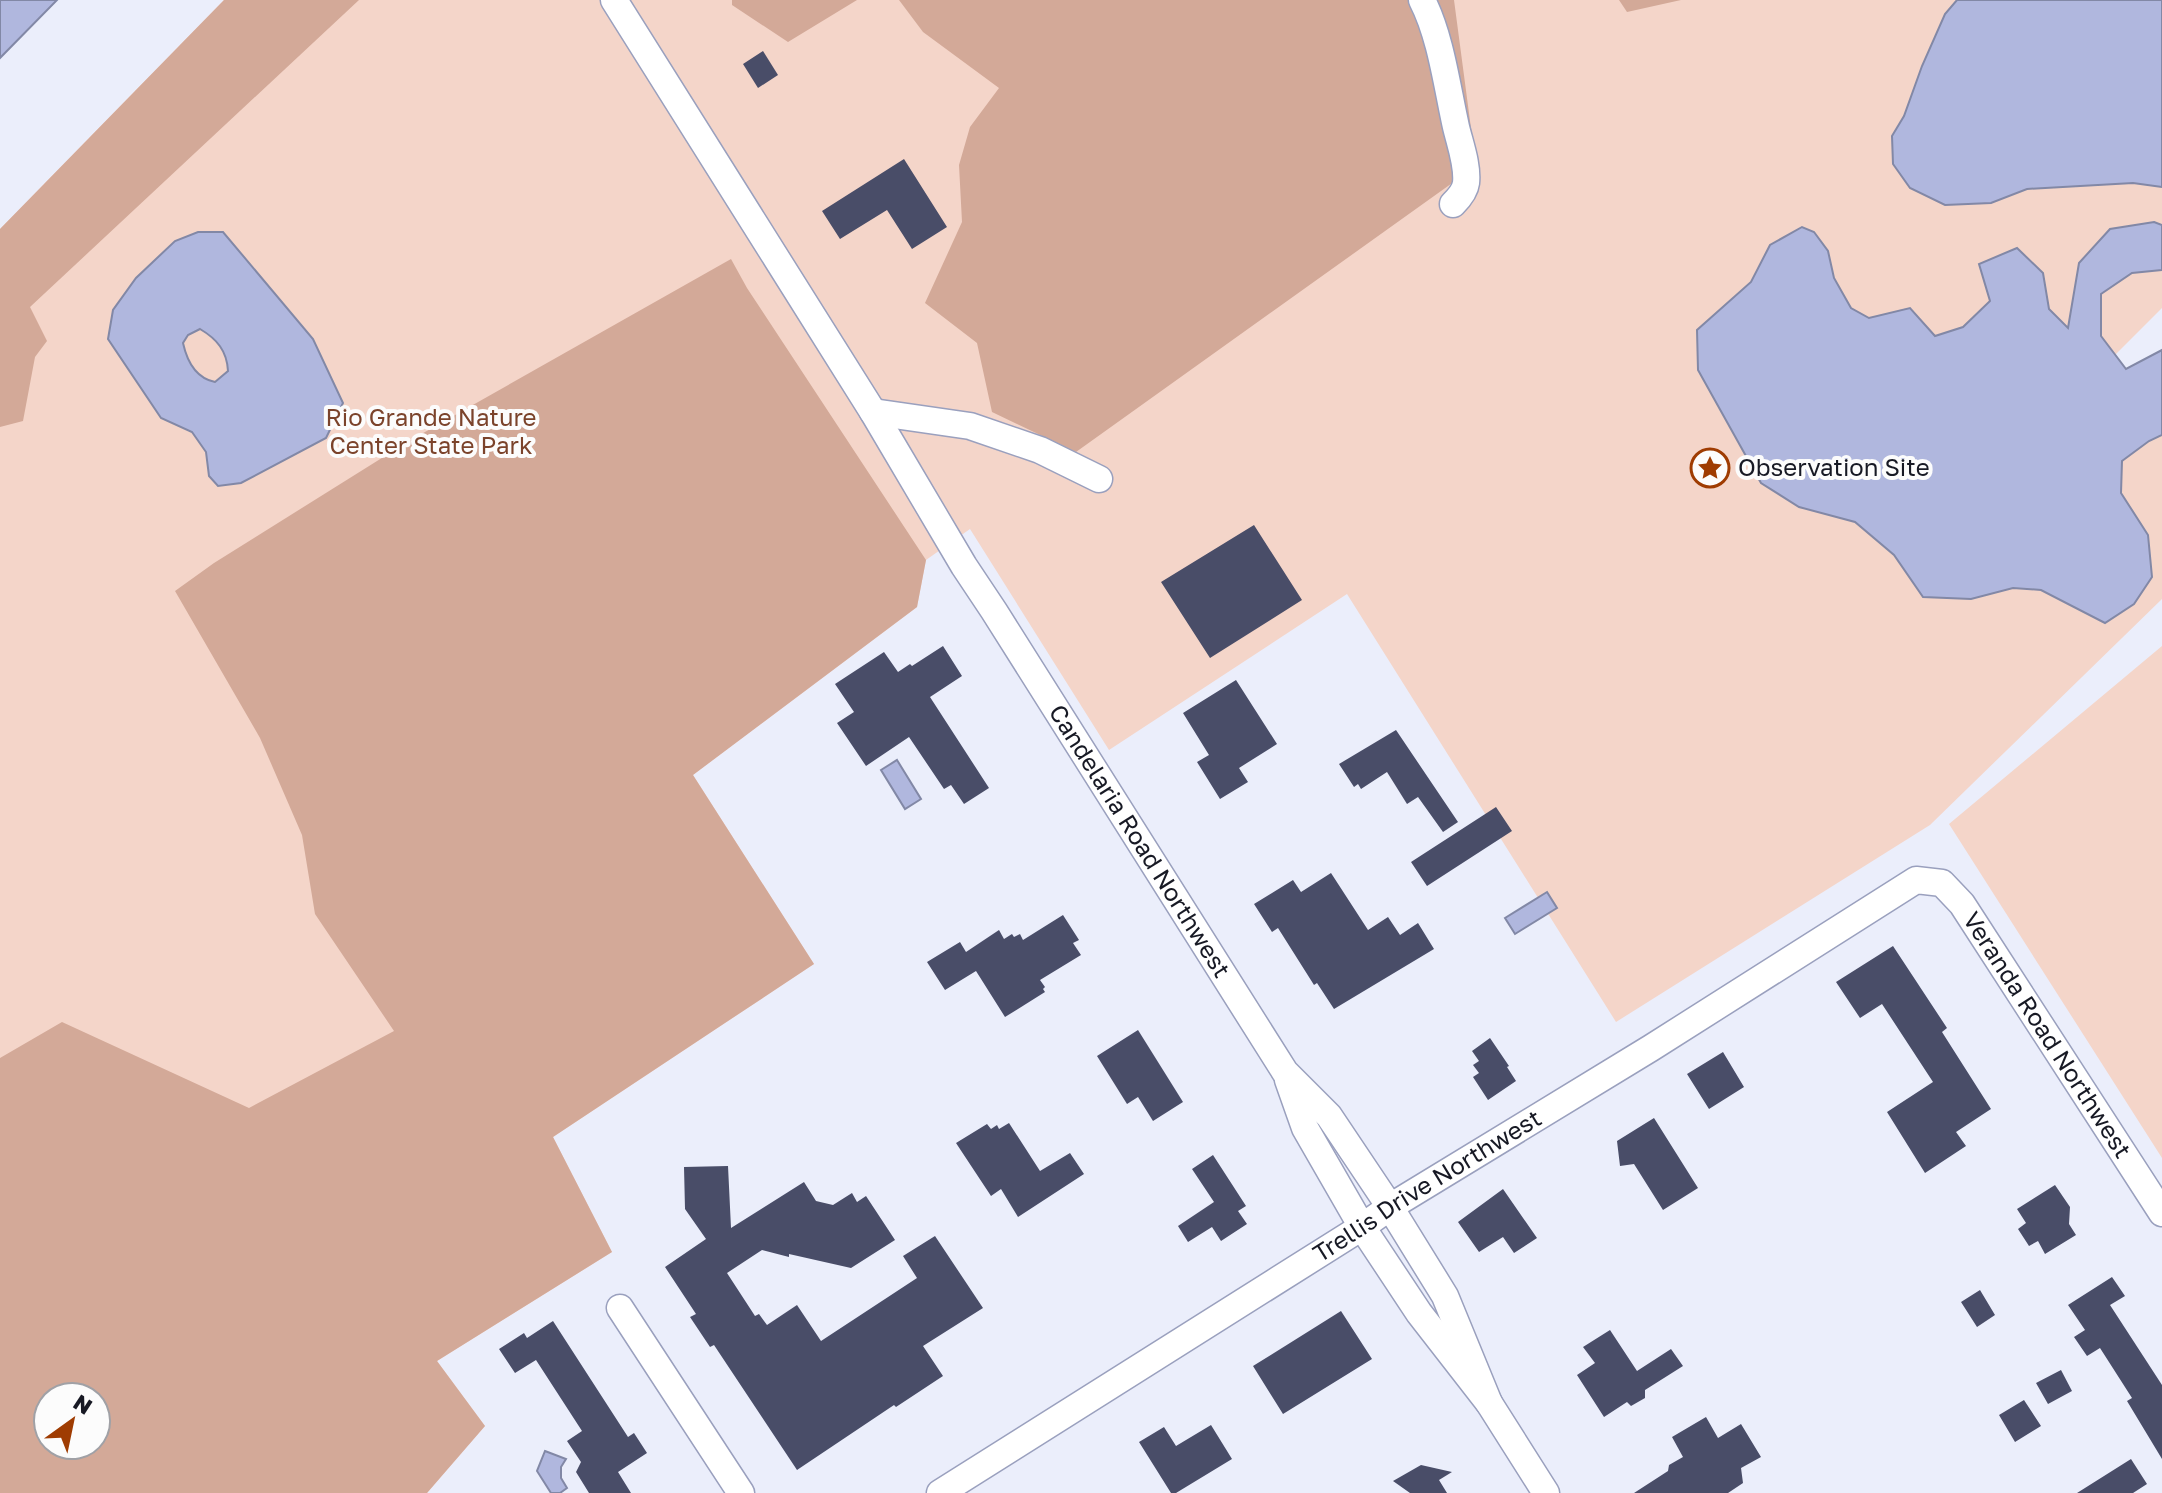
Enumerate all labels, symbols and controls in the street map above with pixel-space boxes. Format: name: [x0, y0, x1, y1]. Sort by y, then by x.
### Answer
park label: Rio Grande Nature Center State Park: [326, 402, 536, 459]
place icon: Observation Site: [1689, 447, 1731, 489]
place label: Observation Site: [1738, 452, 1930, 481]
street label: Candelaria Road Northwest: [1044, 699, 1238, 982]
street label: Veranda Road Northwest: [1958, 906, 2138, 1163]
street label: Trellis Drive Northwest: [1307, 1102, 1546, 1267]
north arrow: [32, 1381, 112, 1461]
text: N: [69, 1388, 98, 1420]

